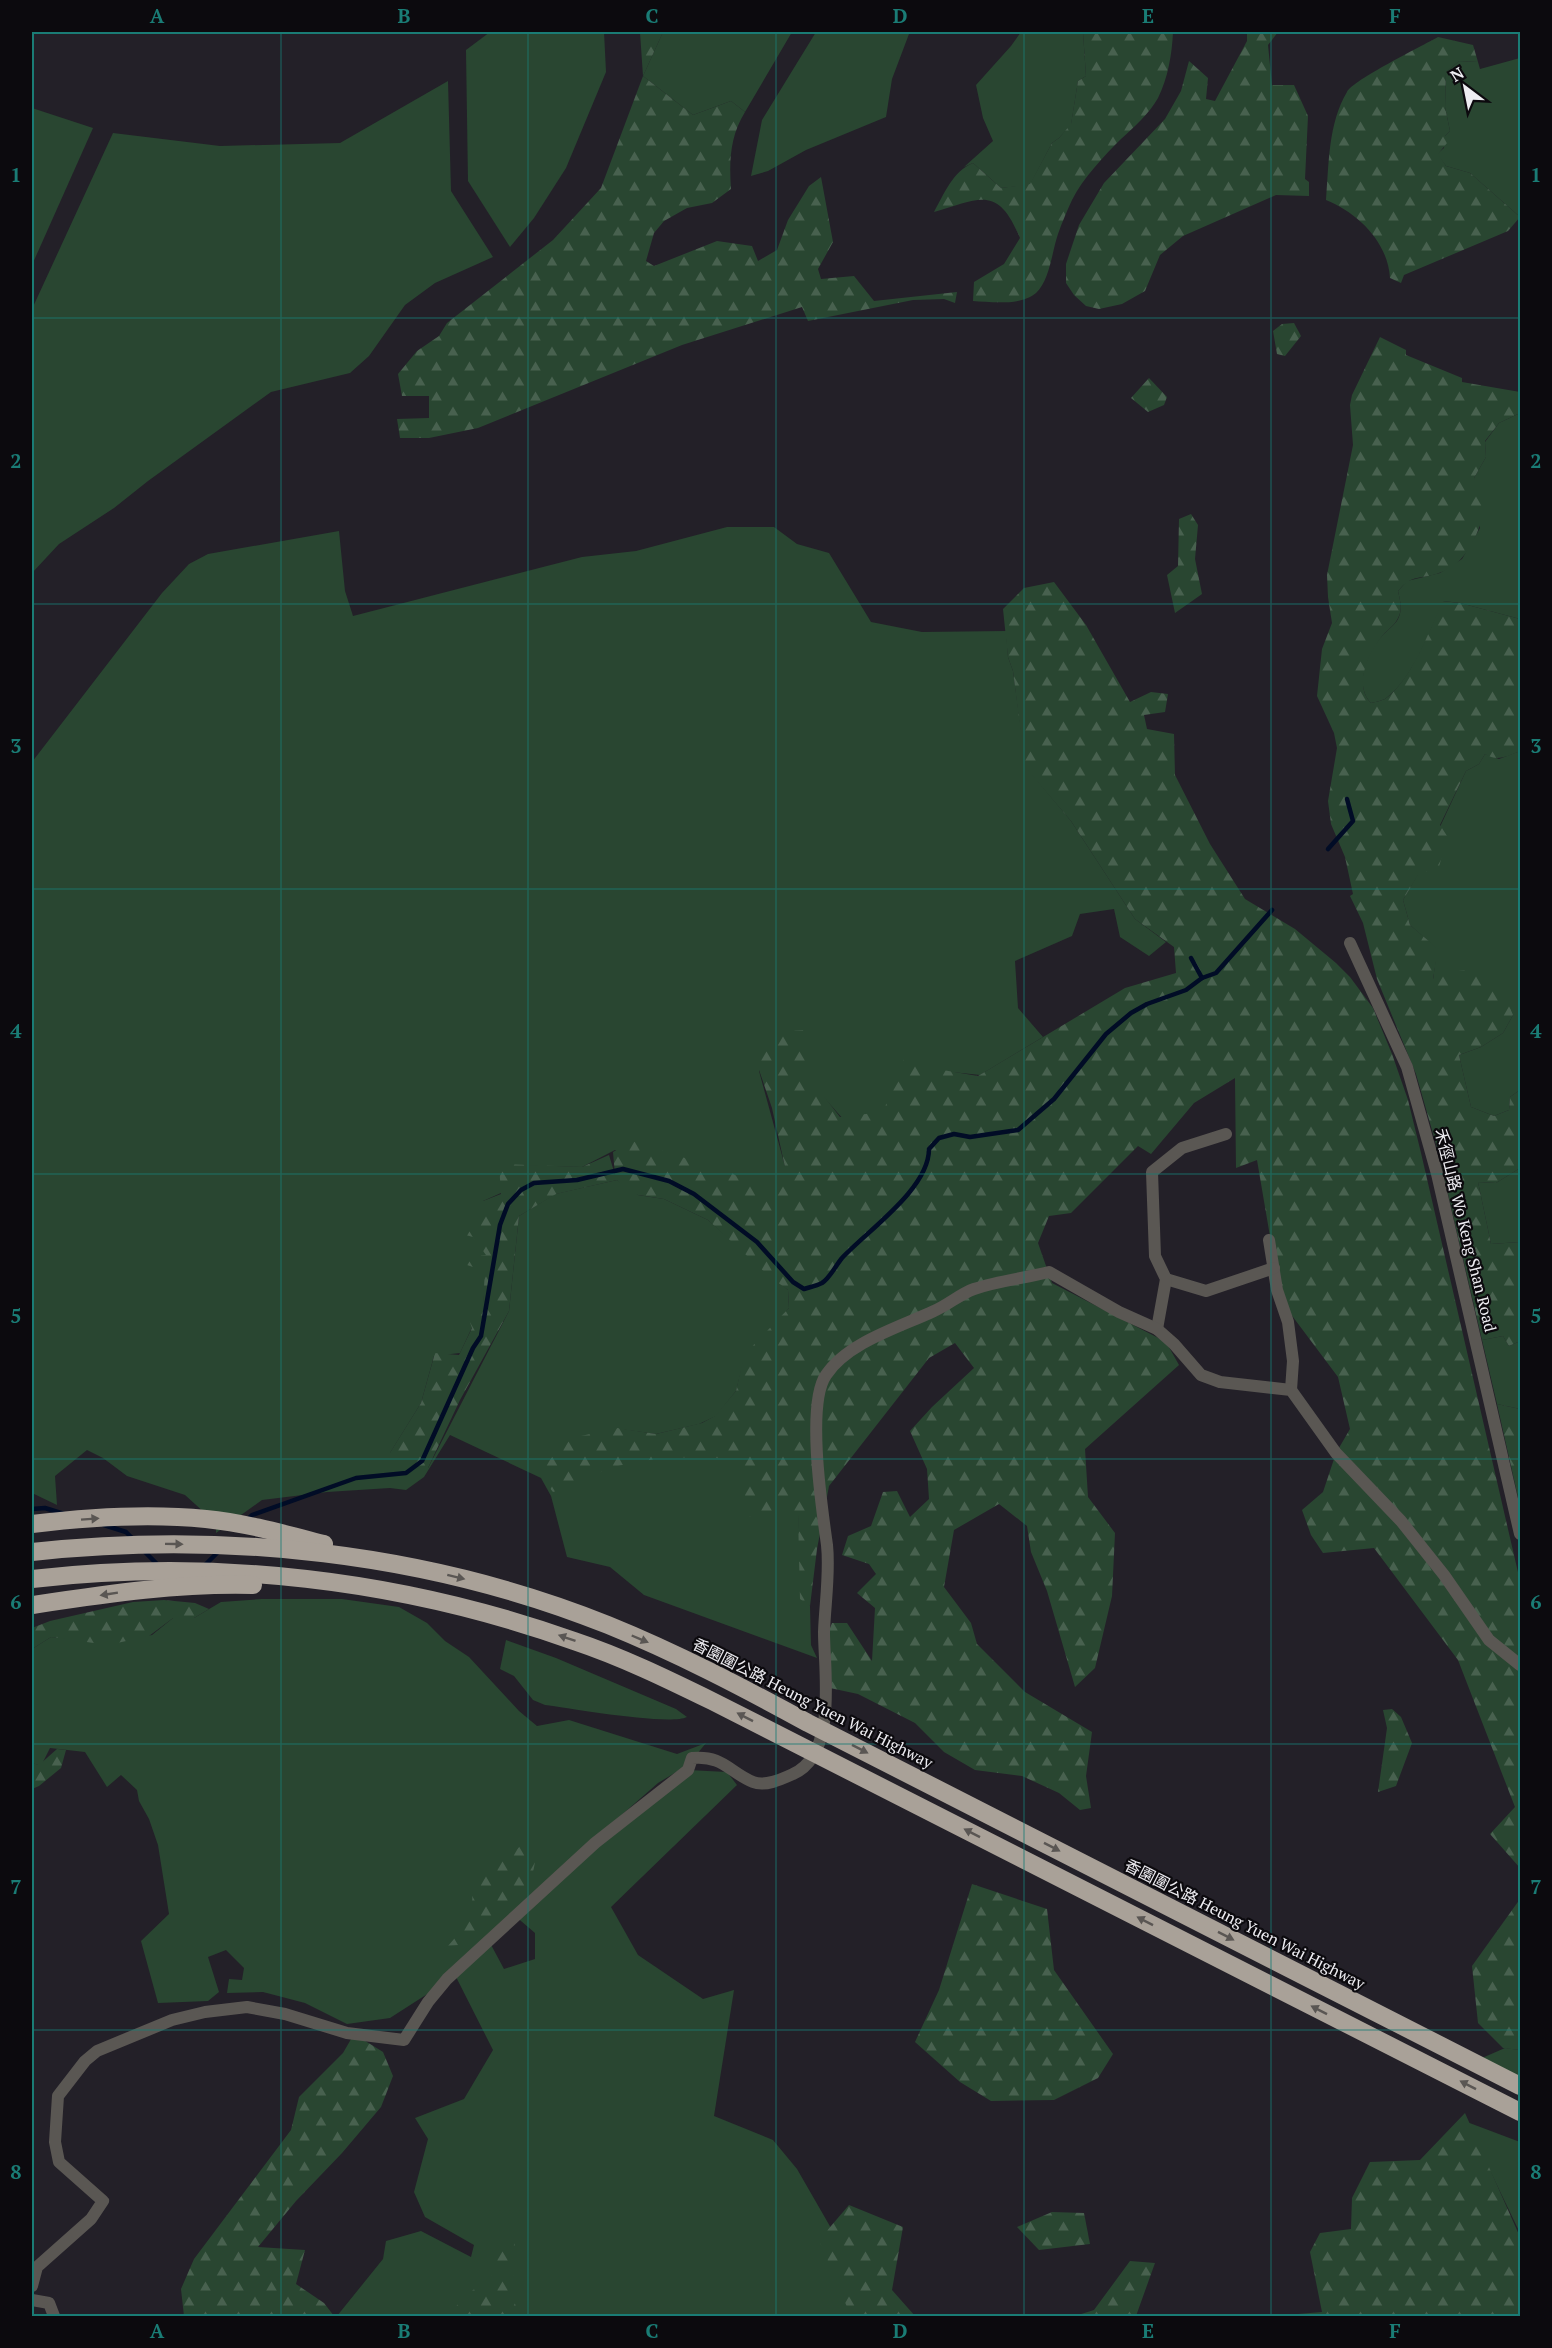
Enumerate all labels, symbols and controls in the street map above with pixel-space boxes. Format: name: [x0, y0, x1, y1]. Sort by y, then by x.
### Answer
text: A: [150, 2, 165, 29]
text: B: [398, 2, 411, 29]
text: C: [645, 2, 659, 29]
text: D: [893, 2, 907, 29]
text: E: [1142, 2, 1154, 29]
text: F: [1389, 2, 1401, 29]
north arrow: [1435, 57, 1495, 117]
text: N: [1446, 62, 1468, 87]
text: 1: [10, 161, 22, 188]
text: 1: [1530, 161, 1542, 188]
text: 2: [10, 447, 22, 474]
text: 2: [1530, 447, 1542, 474]
text: 3: [10, 732, 22, 759]
text: 3: [1530, 732, 1542, 759]
text: 4: [10, 1017, 22, 1044]
text: 4: [1530, 1017, 1542, 1044]
street label: 禾徑山路 Wo Keng Shan Road: [1430, 1126, 1502, 1334]
text: 5: [10, 1302, 22, 1329]
text: 5: [1530, 1302, 1542, 1329]
one-way arrow: [80, 1514, 99, 1524]
one-way arrow: [164, 1539, 183, 1548]
one-way arrow: [446, 1573, 465, 1583]
text: 6: [10, 1588, 22, 1615]
text: 6: [1530, 1588, 1542, 1615]
one-way arrow: [100, 1589, 119, 1598]
one-way arrow: [558, 1633, 576, 1642]
street label: 香園圍公路 Heung Yuen Wai Highway: [689, 1633, 938, 1774]
one-way arrow: [632, 1634, 649, 1643]
one-way arrow: [736, 1712, 753, 1722]
one-way arrow: [851, 1745, 868, 1754]
one-way arrow: [963, 1828, 980, 1837]
one-way arrow: [1044, 1843, 1061, 1852]
street label: 香園圍公路 Heung Yuen Wai Highway: [1121, 1854, 1370, 1995]
text: 7: [10, 1873, 22, 1900]
text: 7: [1530, 1873, 1542, 1900]
one-way arrow: [1137, 1916, 1154, 1926]
one-way arrow: [1218, 1931, 1235, 1941]
one-way arrow: [1311, 2005, 1328, 2014]
one-way arrow: [1460, 2081, 1477, 2090]
text: 8: [10, 2158, 22, 2185]
text: 8: [1530, 2158, 1542, 2185]
text: A: [150, 2317, 165, 2344]
text: B: [398, 2317, 411, 2344]
text: C: [645, 2317, 659, 2344]
text: D: [893, 2317, 907, 2344]
text: E: [1142, 2317, 1154, 2344]
text: F: [1389, 2317, 1401, 2344]

